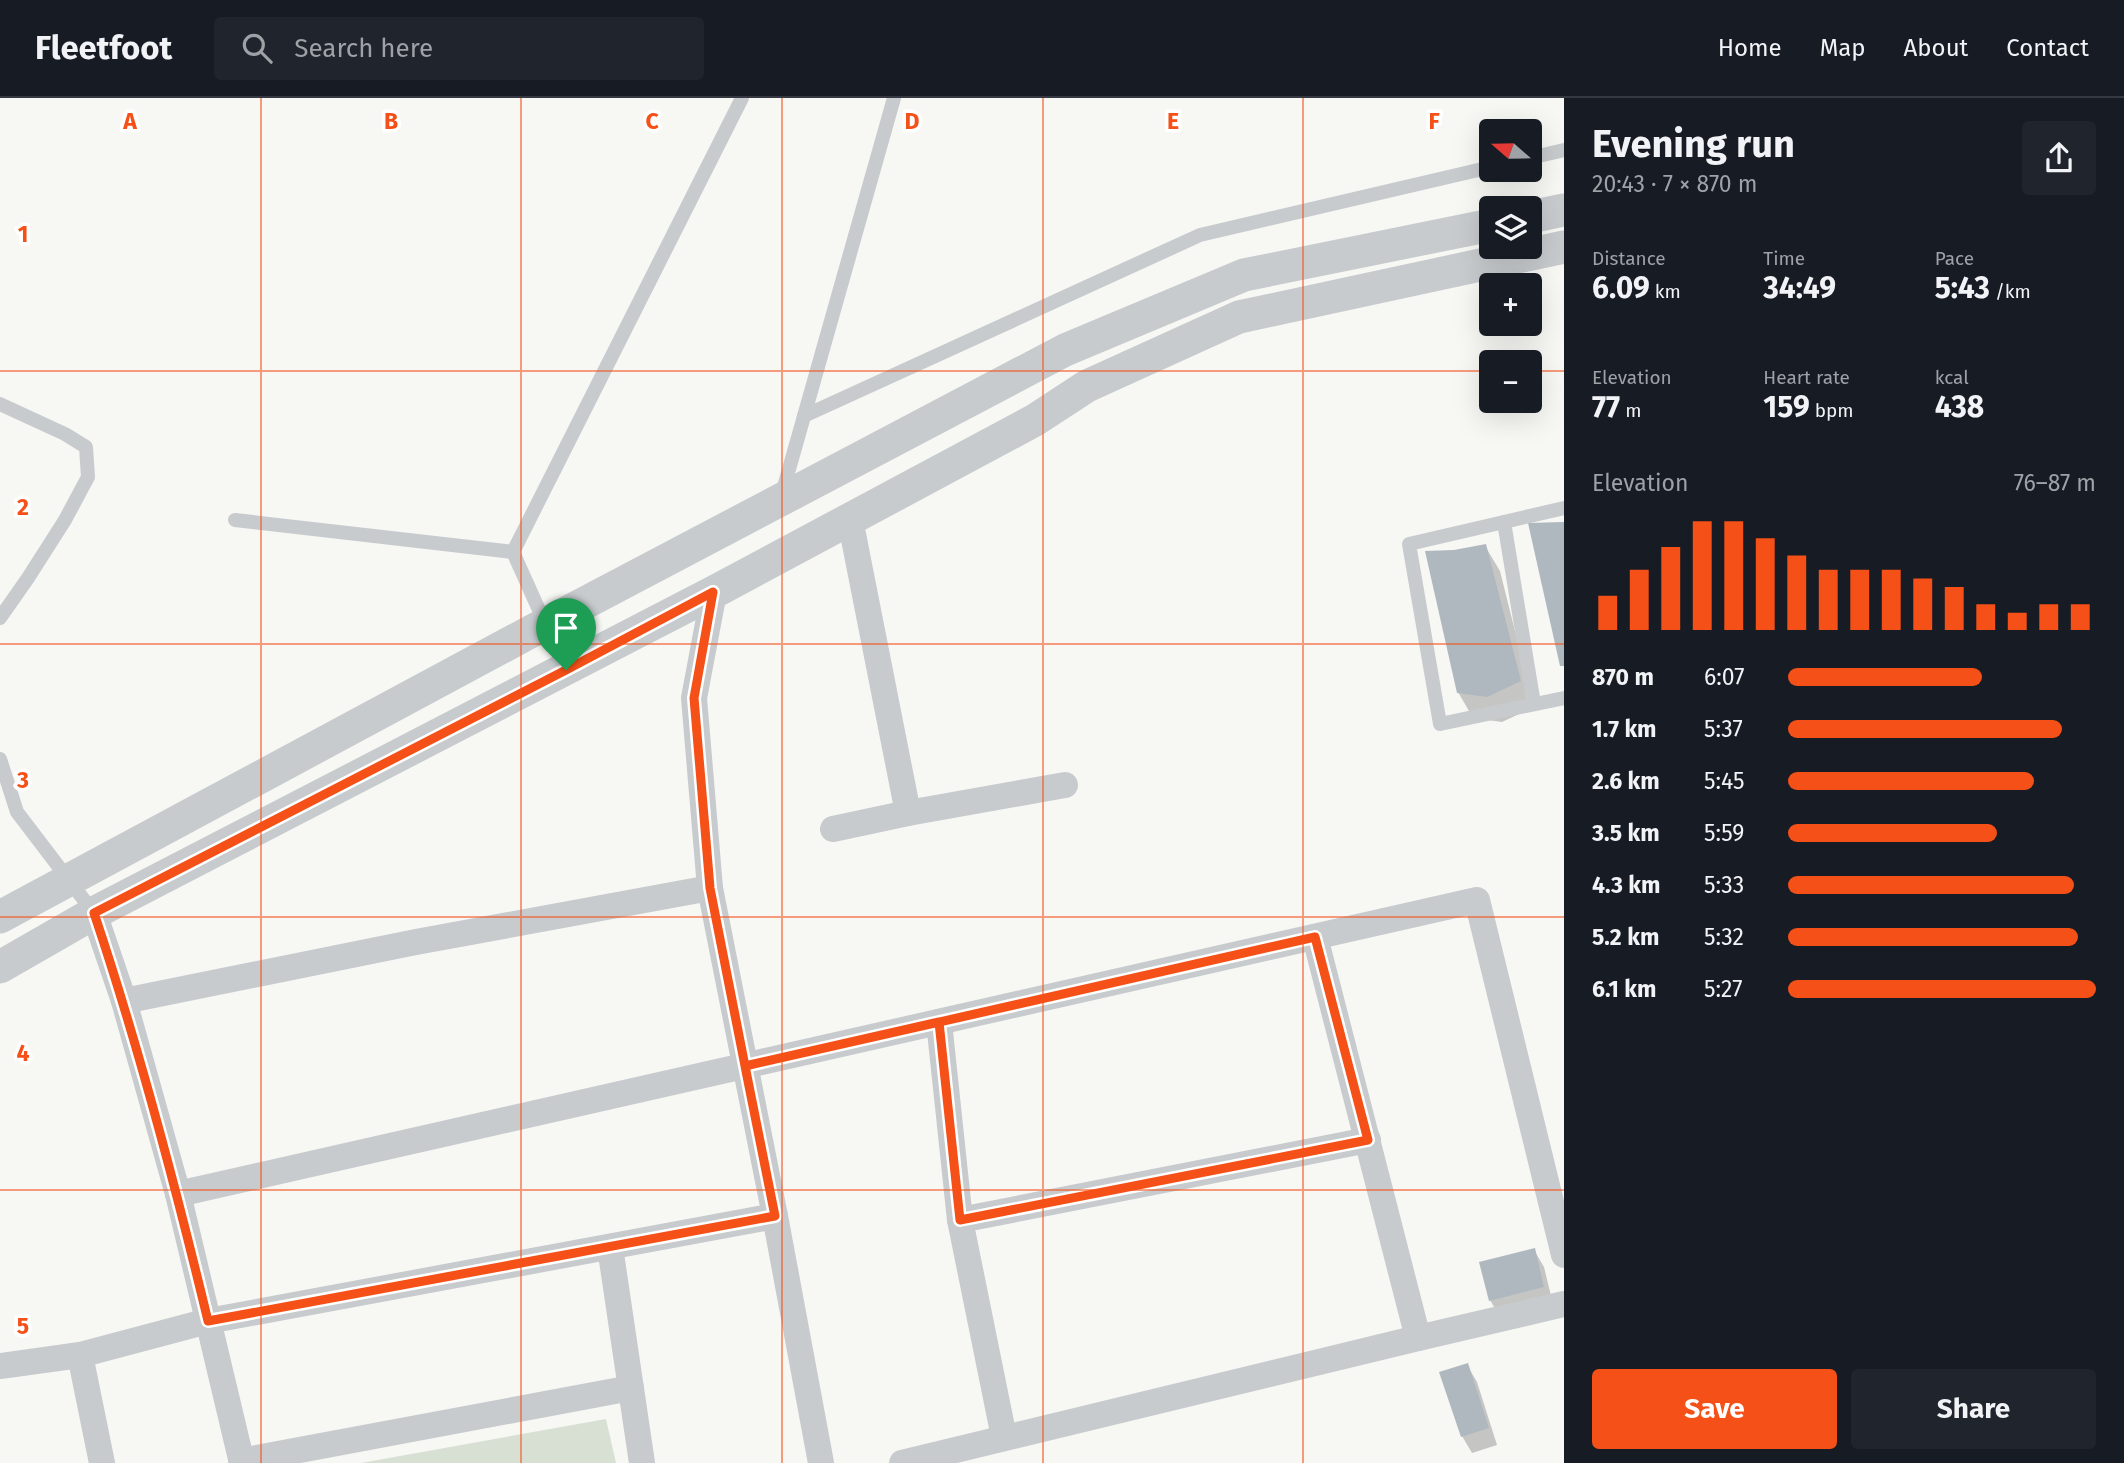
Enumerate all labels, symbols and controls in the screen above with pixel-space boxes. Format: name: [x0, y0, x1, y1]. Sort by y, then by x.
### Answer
search box: [214, 17, 704, 80]
text: Fleetfoot: [35, 28, 172, 68]
icon: search: [238, 29, 276, 67]
text: Search here: [294, 33, 433, 64]
text: Home: [1718, 34, 1782, 62]
text: Map: [1820, 34, 1866, 62]
text: About: [1904, 34, 1968, 62]
text: Contact: [2006, 34, 2089, 62]
text: A: [122, 107, 137, 135]
text: B: [384, 107, 398, 135]
text: C: [645, 107, 659, 135]
text: D: [905, 107, 920, 135]
text: E: [1167, 107, 1179, 135]
text: F: [1428, 107, 1440, 135]
north arrow: [1479, 119, 1542, 182]
map controls: [1479, 119, 1542, 413]
text: Evening run: [1592, 121, 1795, 167]
button: share: [2022, 121, 2096, 195]
text: 20:43 · 7 × 870 m: [1592, 170, 1757, 198]
button: layers: [1479, 196, 1542, 259]
text: 1: [18, 220, 28, 248]
text: Distance: [1592, 247, 1666, 270]
text: Time: [1763, 247, 1805, 270]
text: Pace: [1935, 247, 1974, 270]
text: 6.09: [1592, 270, 1650, 306]
text: 34:49: [1763, 270, 1836, 306]
text: 5:43: [1935, 270, 1990, 306]
button: +: [1479, 273, 1542, 336]
text: km: [1650, 280, 1681, 303]
text: /km: [1990, 280, 2031, 303]
button: −: [1479, 350, 1542, 413]
text: Elevation: [1592, 366, 1672, 389]
text: Heart rate: [1763, 366, 1850, 389]
text: kcal: [1935, 366, 1969, 389]
text: 77: [1592, 389, 1620, 425]
text: 159: [1763, 389, 1810, 425]
text: 438: [1935, 389, 1984, 425]
text: m: [1620, 399, 1641, 422]
text: bpm: [1810, 399, 1854, 422]
text: Elevation: [1592, 469, 1688, 497]
text: 76–87 m: [2014, 469, 2096, 497]
text: 2: [17, 493, 29, 521]
pin: [536, 598, 596, 670]
icon: arrive: [547, 609, 585, 647]
text: 870 m: [1592, 663, 1654, 691]
text: 6:07: [1704, 663, 1744, 691]
text: 1.7 km: [1592, 715, 1657, 743]
text: 5:37: [1704, 715, 1743, 743]
text: 3: [16, 766, 29, 794]
text: 2.6 km: [1592, 767, 1660, 795]
text: 5:45: [1704, 767, 1744, 795]
text: 3.5 km: [1592, 819, 1660, 847]
text: 5:59: [1704, 819, 1744, 847]
text: 4.3 km: [1592, 871, 1660, 899]
text: 5:33: [1704, 871, 1744, 899]
text: 5.2 km: [1592, 923, 1659, 951]
text: 5:32: [1704, 923, 1744, 951]
text: 6.1 km: [1592, 975, 1656, 1003]
text: 5:27: [1704, 975, 1742, 1003]
text: 4: [17, 1039, 30, 1067]
text: 5: [17, 1312, 29, 1340]
button: Save: [1592, 1369, 1837, 1449]
button: Share: [1851, 1369, 2096, 1449]

